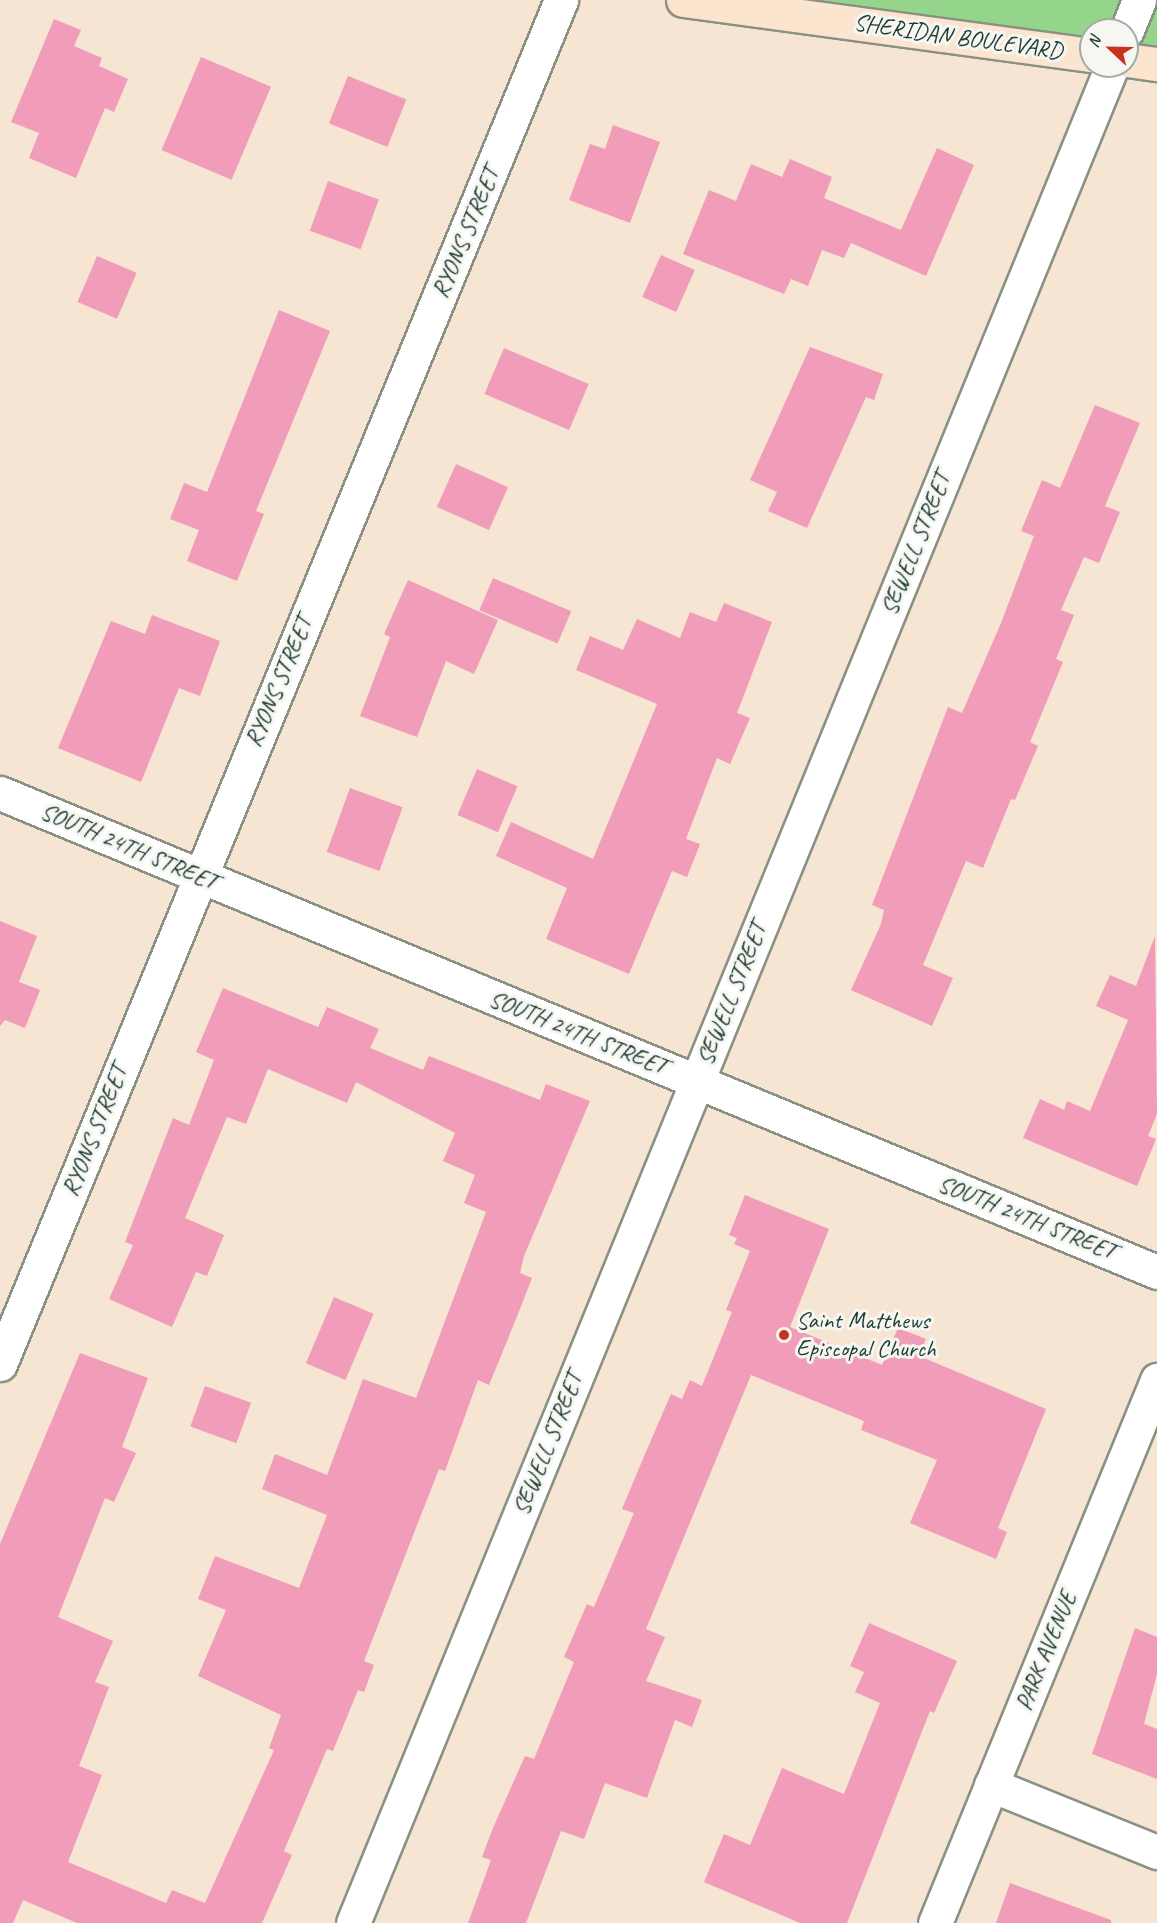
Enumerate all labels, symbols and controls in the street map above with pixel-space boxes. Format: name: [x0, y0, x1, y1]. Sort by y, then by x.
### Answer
street label: SHERIDAN BOULEVARD: [851, 8, 1065, 66]
north arrow: [1079, 18, 1139, 78]
text: N: [1083, 34, 1105, 50]
street label: RYONS STREET: [426, 164, 506, 302]
street label: SEWELL STREET: [875, 469, 957, 619]
street label: RYONS STREET: [239, 613, 319, 751]
street label: SOUTH 24TH STREET: [36, 797, 222, 897]
street label: SEWELL STREET: [691, 919, 773, 1069]
street label: SOUTH 24TH STREET: [485, 984, 671, 1082]
street label: RYONS STREET: [56, 1062, 134, 1200]
street label: SOUTH 24TH STREET: [934, 1169, 1120, 1267]
place label: Saint Matthews Episcopal Church: [796, 1307, 937, 1363]
marker: Saint Matthews Episcopal Church: [777, 1328, 791, 1342]
street label: SEWELL STREET: [507, 1369, 589, 1519]
street label: PARK AVENUE: [1009, 1588, 1083, 1714]

